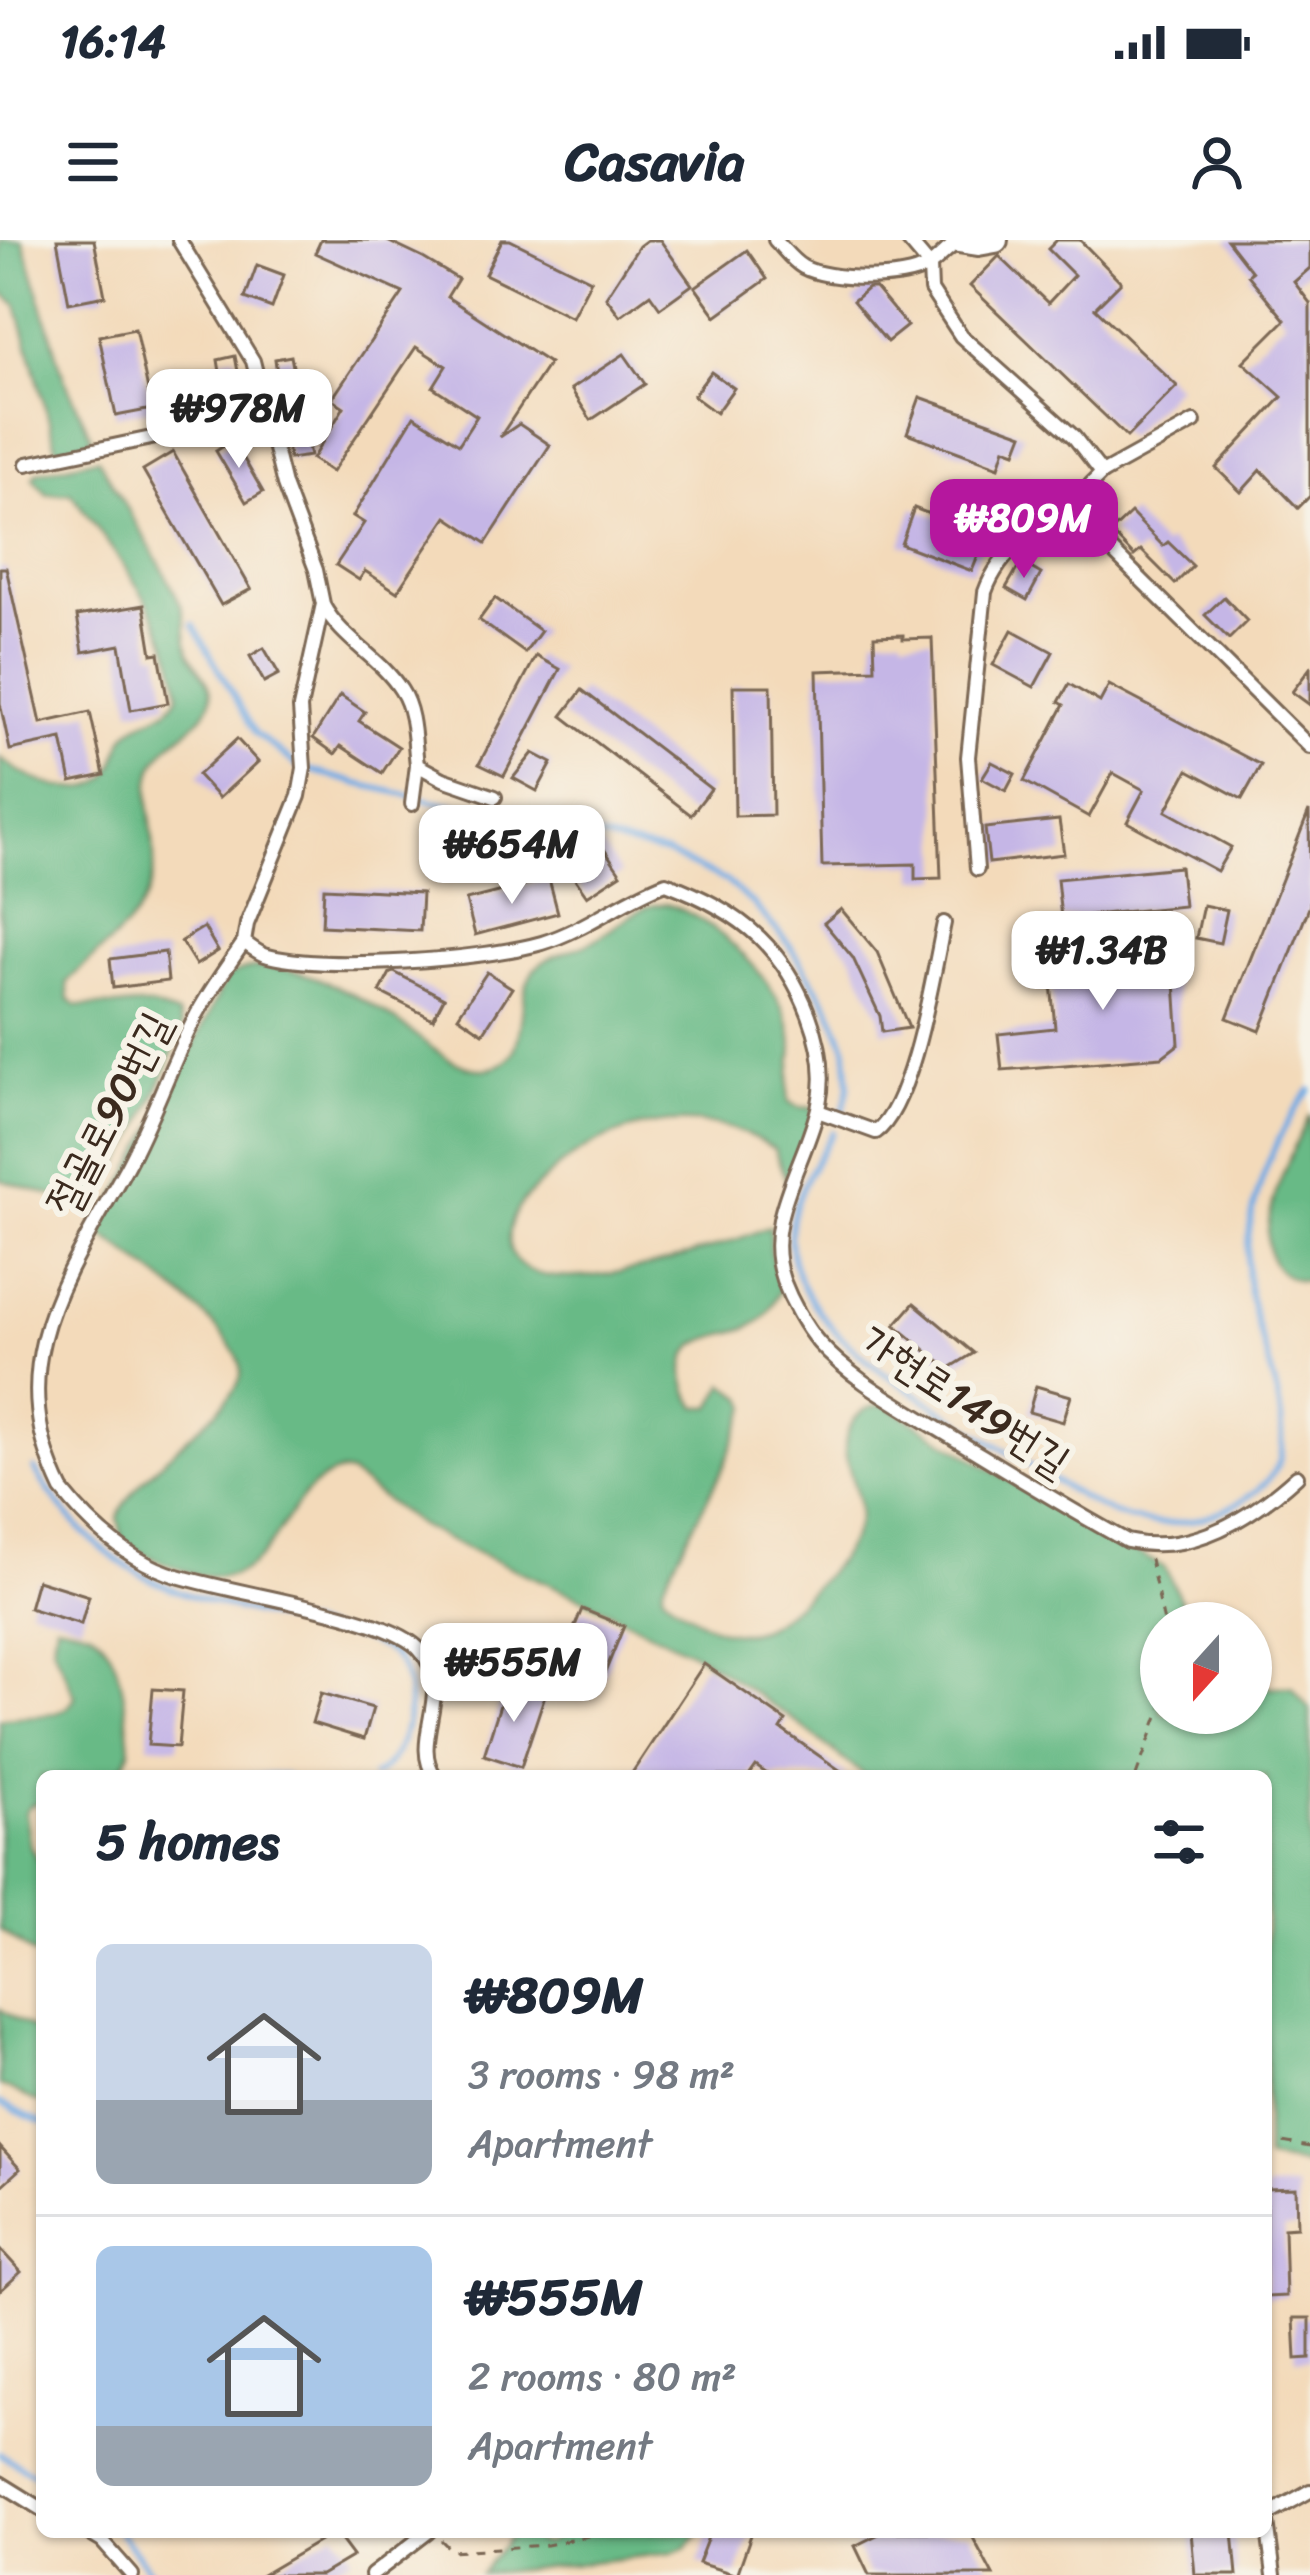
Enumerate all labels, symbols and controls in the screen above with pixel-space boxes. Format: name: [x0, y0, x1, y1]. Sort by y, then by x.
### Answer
text: 16:14: [60, 2, 166, 82]
text: Casavia: [565, 114, 745, 210]
icon: menu: [60, 129, 126, 195]
icon: person: [1184, 129, 1250, 195]
pin: ₩978M: [155, 369, 323, 471]
text: ₩978M: [173, 373, 305, 442]
pin: ₩809M: [940, 479, 1108, 581]
text: ₩809M: [957, 483, 1091, 552]
pin: ₩654M: [428, 805, 596, 907]
text: ₩654M: [446, 809, 578, 878]
pin: ₩1.34B: [1005, 911, 1201, 1013]
text: ₩1.34B: [1039, 915, 1167, 984]
street label: 절골로90번길: [26, 999, 192, 1229]
street label: 가현로149번길: [845, 1305, 1085, 1497]
north arrow: [1140, 1602, 1272, 1734]
map controls: [1140, 1602, 1272, 1734]
pin: ₩555M: [430, 1623, 598, 1725]
text: ₩555M: [447, 1627, 581, 1696]
text: 5 homes: [96, 1797, 279, 1887]
icon: filters: [1146, 1809, 1212, 1875]
text: ₩809M: [468, 1950, 643, 2040]
icon: home: [192, 1992, 336, 2136]
text: 3 rooms · 98 m²: [468, 2040, 735, 2109]
text: Apartment: [468, 2109, 652, 2178]
text: ₩555M: [468, 2252, 642, 2342]
icon: home: [192, 2294, 336, 2438]
text: 2 rooms · 80 m²: [468, 2342, 737, 2411]
text: Apartment: [468, 2411, 652, 2480]

